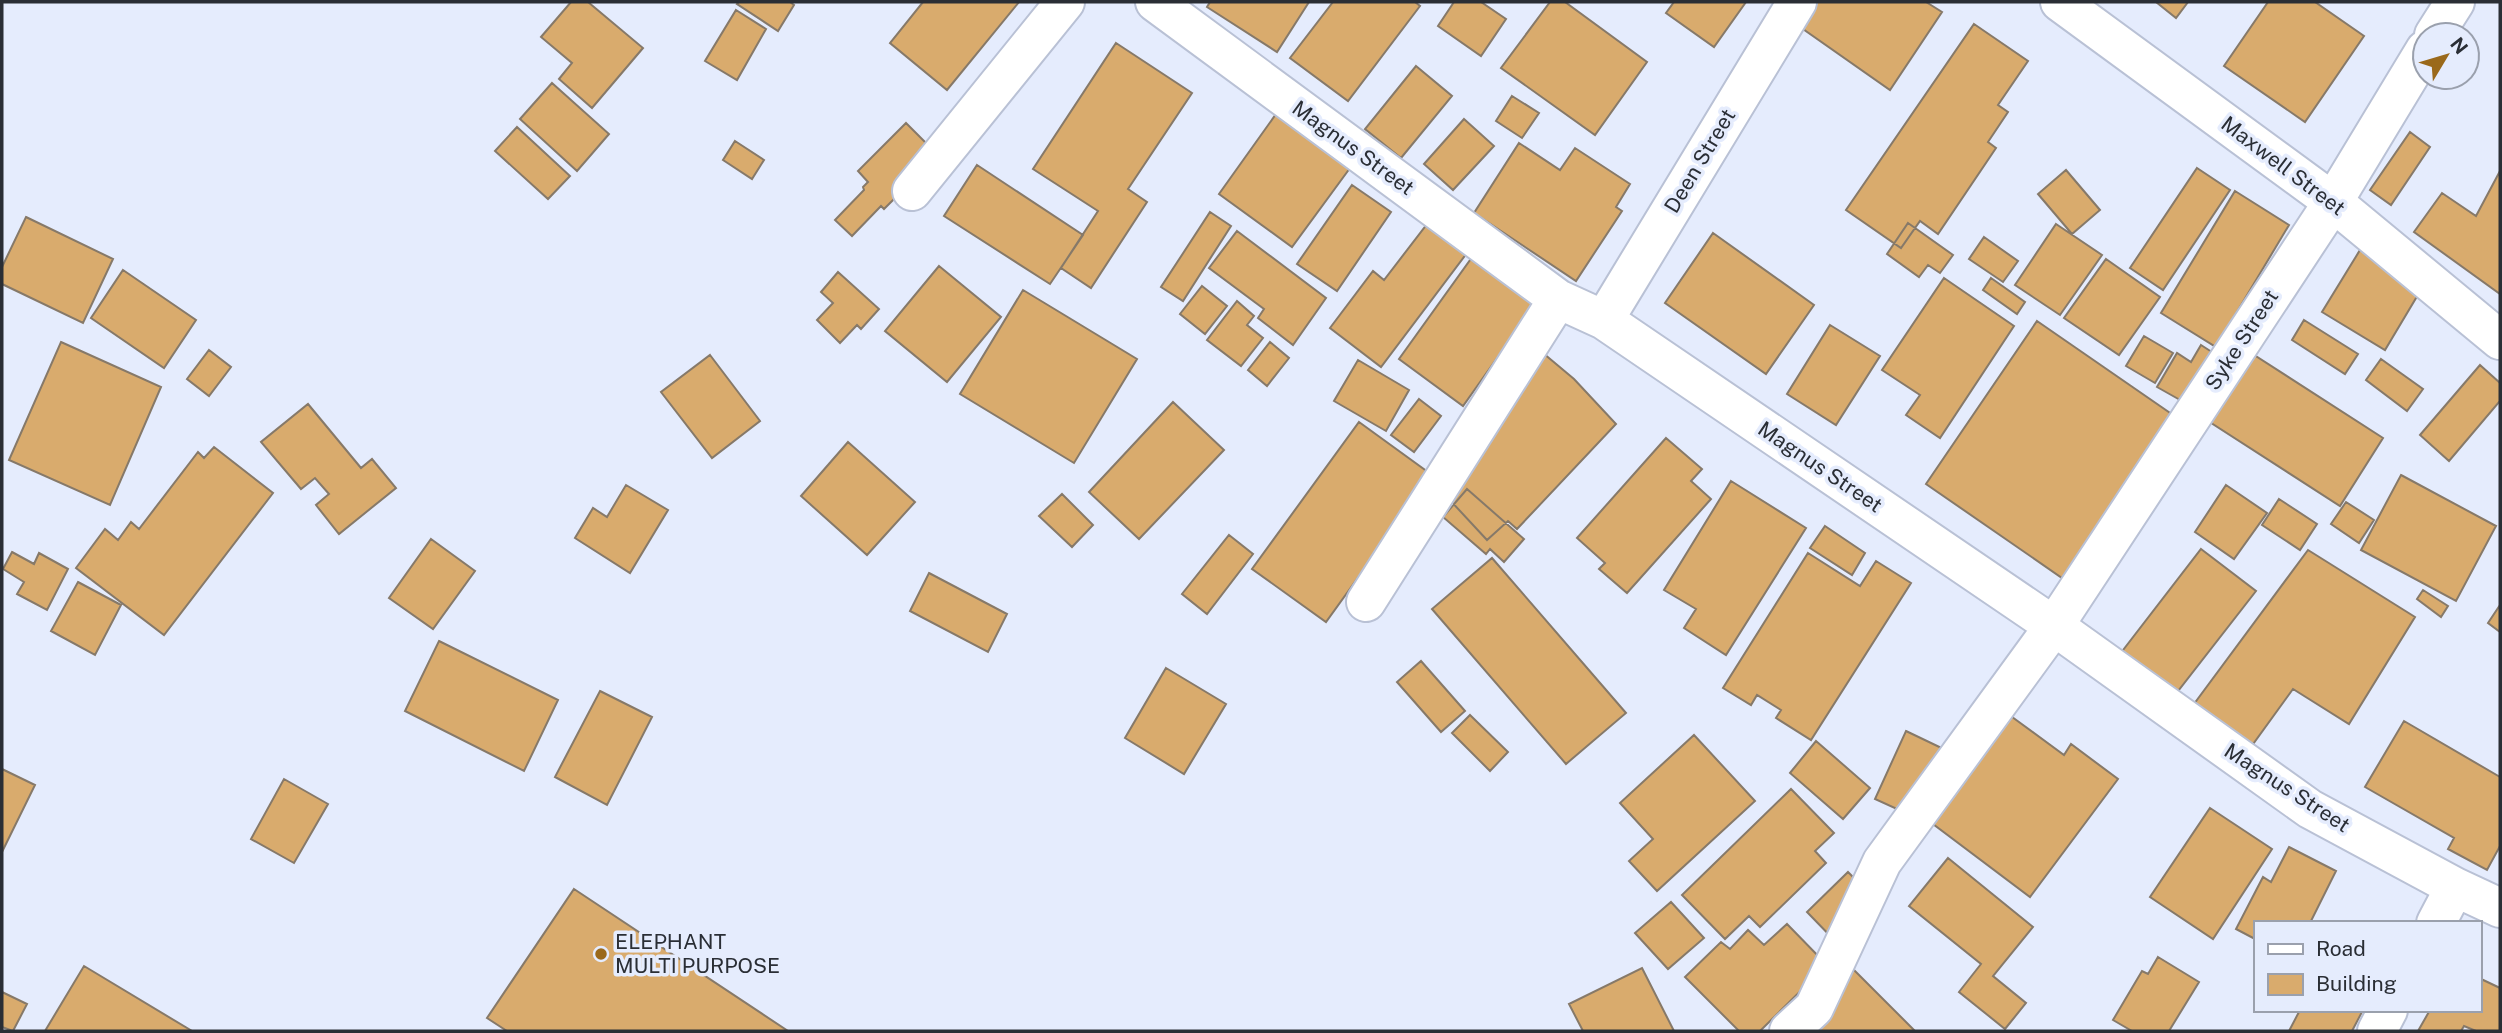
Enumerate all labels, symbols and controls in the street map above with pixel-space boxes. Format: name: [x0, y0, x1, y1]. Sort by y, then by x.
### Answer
north arrow: [2411, 21, 2481, 91]
text: N: [2446, 33, 2473, 58]
street label: Magnus Street: [1287, 95, 1419, 200]
street label: Deen Street: [1659, 104, 1740, 217]
street label: Maxwell Street: [2216, 111, 2350, 220]
street label: Syke Street: [2200, 285, 2283, 395]
street label: Magnus Street: [1753, 416, 1887, 517]
street label: Magnus Street: [2220, 738, 2355, 837]
legend: [2254, 921, 2481, 1012]
place label: ELEPHANT MULTI PURPOSE: [615, 929, 780, 978]
text: Road: [2316, 936, 2366, 961]
marker: ELEPHANT MULTI PURPOSE: [593, 946, 609, 962]
text: Building: [2316, 971, 2397, 996]

